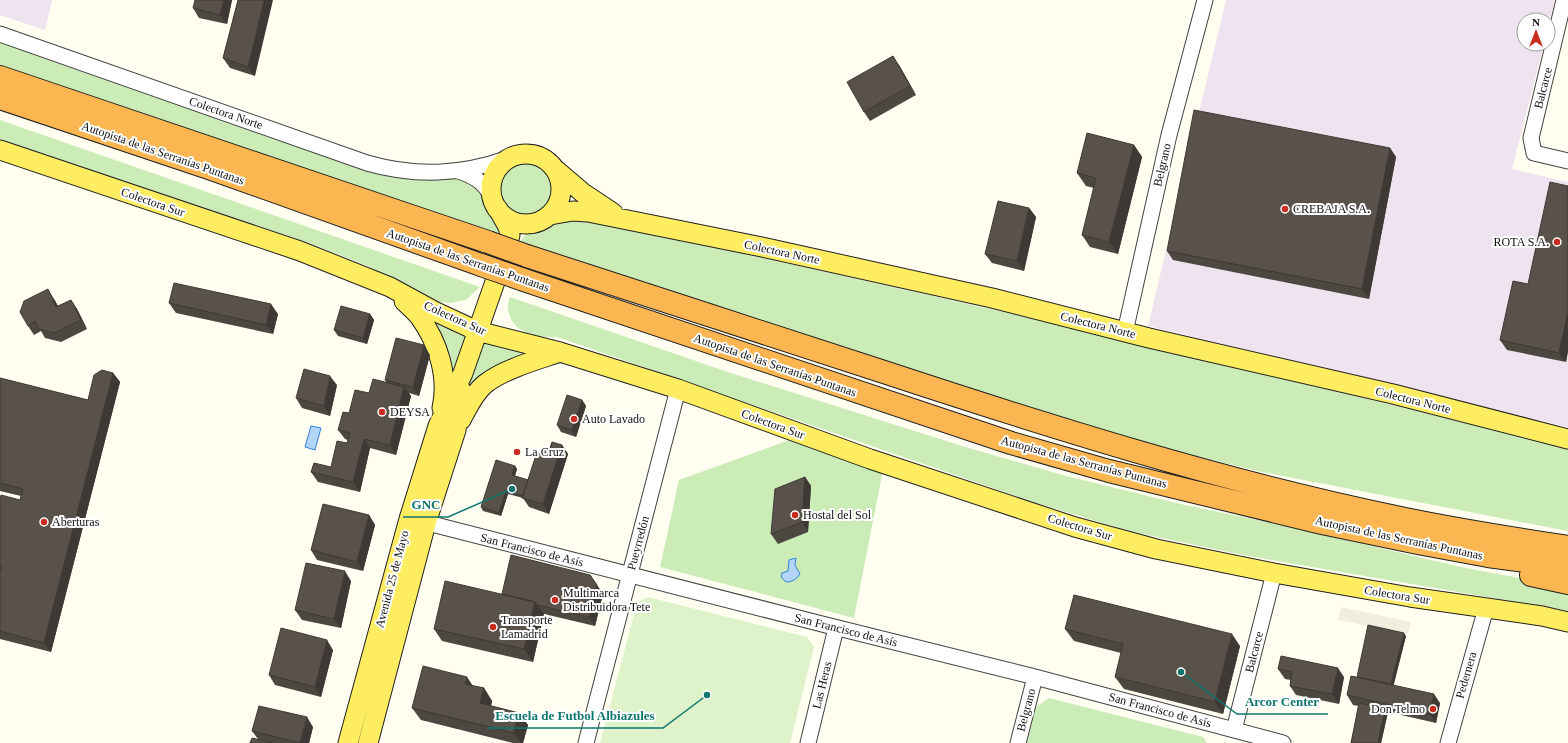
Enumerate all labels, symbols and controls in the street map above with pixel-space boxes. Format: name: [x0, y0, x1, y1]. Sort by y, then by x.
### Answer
north arrow: [1516, 12, 1556, 52]
text: N: [1532, 16, 1540, 28]
street label: Balcarce: [1531, 66, 1555, 110]
street label: Colectora Norte: [187, 94, 265, 132]
street label: Autopista de las Serranías Puntanas: [80, 118, 247, 188]
street label: Belgrano: [1150, 142, 1174, 188]
street label: Colectora Sur: [119, 185, 187, 219]
place label: CREBAJA S.A.: [1293, 202, 1370, 216]
marker: CREBAJA S.A.: [1280, 204, 1290, 214]
street label: Autopista de las Serranías Puntanas: [385, 225, 552, 295]
place label: ROTA S.A.: [1494, 235, 1549, 249]
street label: Colectora Norte: [743, 237, 821, 267]
marker: ROTA S.A.: [1552, 237, 1562, 247]
street label: Colectora Sur: [422, 298, 488, 338]
street label: Colectora Norte: [1059, 309, 1137, 341]
street label: Autopista de las Serranías Puntanas: [692, 330, 859, 400]
street label: Colectora Norte: [1374, 384, 1452, 416]
place label: DEYSA: [390, 405, 430, 419]
street label: Colectora Sur: [739, 406, 807, 442]
marker: DEYSA: [377, 407, 387, 417]
place label: Auto Lavado: [582, 412, 645, 426]
marker: Auto Lavado: [569, 414, 579, 424]
street label: Autopista de las Serranías Puntanas: [999, 433, 1169, 491]
place label: La Cruz: [525, 445, 564, 459]
marker: La Cruz: [512, 447, 522, 457]
callout: GNC: [403, 492, 448, 517]
text: GNC: [412, 497, 440, 512]
place label: Hostal del Sol: [803, 508, 872, 522]
marker: Hostal del Sol: [790, 510, 800, 520]
street label: Colectora Sur: [1046, 511, 1114, 543]
street label: Autopista de las Serranías Puntanas: [1314, 513, 1485, 563]
street label: Pueyrredón: [624, 514, 652, 572]
place label: Aberturas: [52, 515, 100, 529]
marker: Aberturas: [39, 517, 49, 527]
street label: Avenida 25 de Mayo: [372, 529, 412, 629]
street label: San Francisco de Asís: [479, 530, 585, 570]
street label: Colectora Sur: [1363, 583, 1431, 607]
place label: Multimarca Distribuidora Tete: [563, 586, 650, 614]
marker: Multimarca Distribuidora Tete: [550, 595, 560, 605]
street label: San Francisco de Asís: [793, 610, 899, 650]
place label: Transporte Lamadrid: [501, 613, 553, 641]
marker: Transporte Lamadrid: [488, 622, 498, 632]
street label: Balcarce: [1242, 630, 1266, 674]
street label: Pedernera: [1453, 649, 1480, 700]
street label: Las Heras: [809, 660, 835, 710]
street label: Belgrano: [1014, 687, 1038, 733]
callout: Arcor Center: [1237, 689, 1328, 714]
street label: San Francisco de Asís: [1107, 690, 1213, 731]
text: Arcor Center: [1245, 694, 1319, 709]
place label: Don Telmo: [1371, 702, 1425, 716]
callout: Escuela de Futbol Albiazules: [487, 703, 663, 728]
marker: Don Telmo: [1428, 704, 1438, 714]
text: Escuela de Futbol Albiazules: [495, 708, 655, 723]

